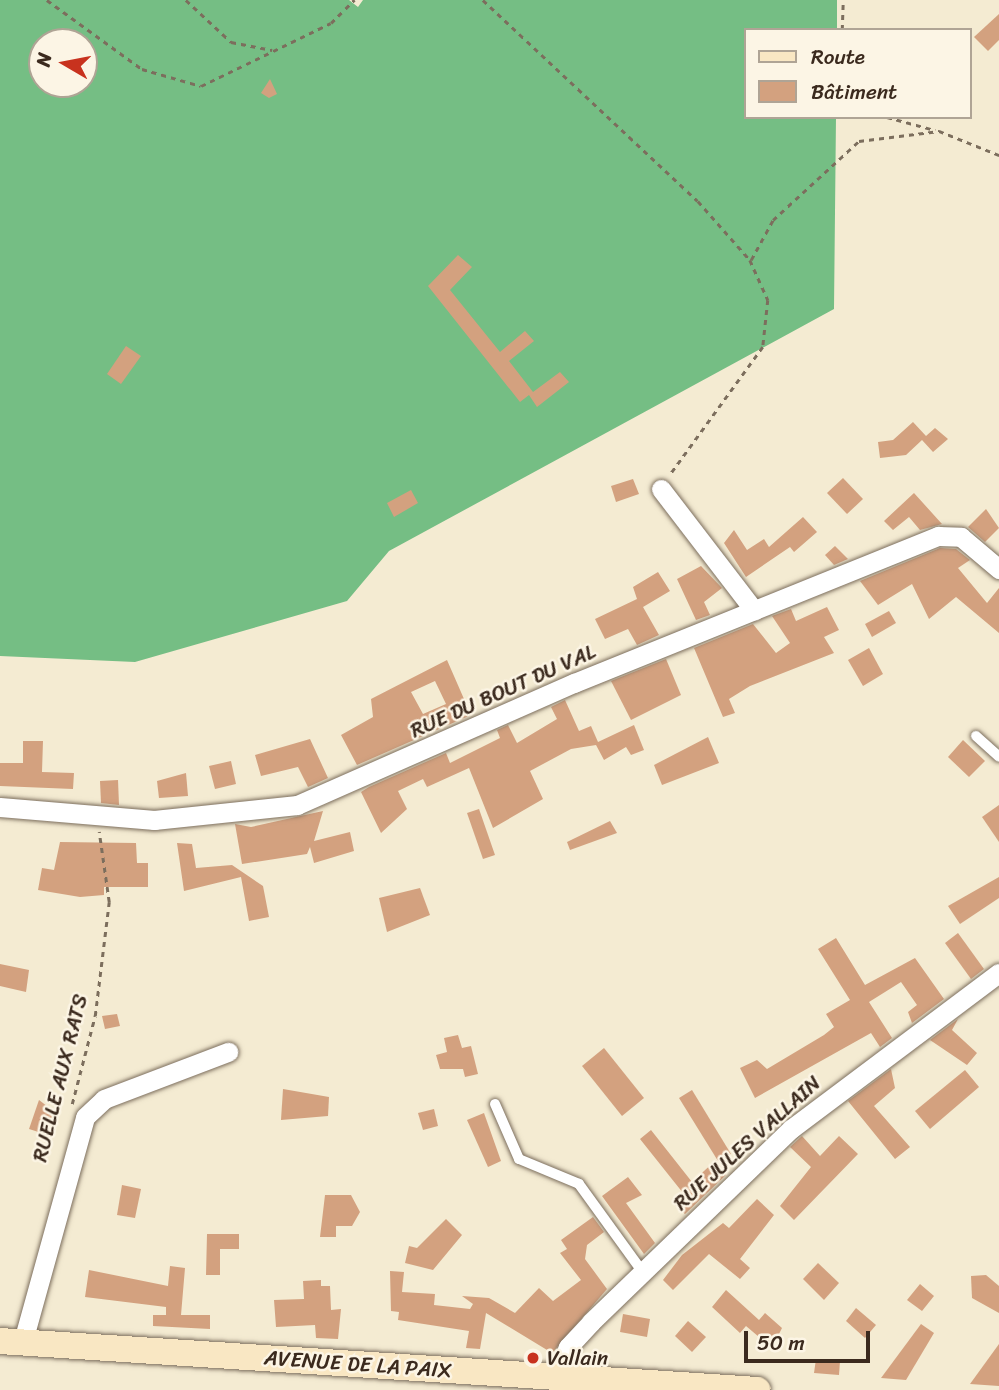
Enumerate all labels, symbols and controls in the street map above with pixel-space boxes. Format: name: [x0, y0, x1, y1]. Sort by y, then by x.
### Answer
north arrow: [28, 28, 98, 98]
legend: [744, 28, 971, 119]
text: Route: [811, 38, 865, 76]
text: N: [26, 50, 61, 69]
text: Bâtiment: [811, 73, 897, 111]
street label: RUE DU BOUT DU VAL: [408, 639, 598, 743]
street label: RUELLE AUX RATS: [27, 992, 93, 1164]
street label: RUE JULES VALLAIN: [671, 1073, 823, 1213]
scale bar: [747, 1316, 873, 1360]
text: 50 m: [757, 1324, 805, 1362]
street label: AVENUE DE LA PAIX: [264, 1345, 452, 1383]
place label: Vallain: [547, 1345, 608, 1371]
marker: Vallain: [525, 1350, 541, 1366]

